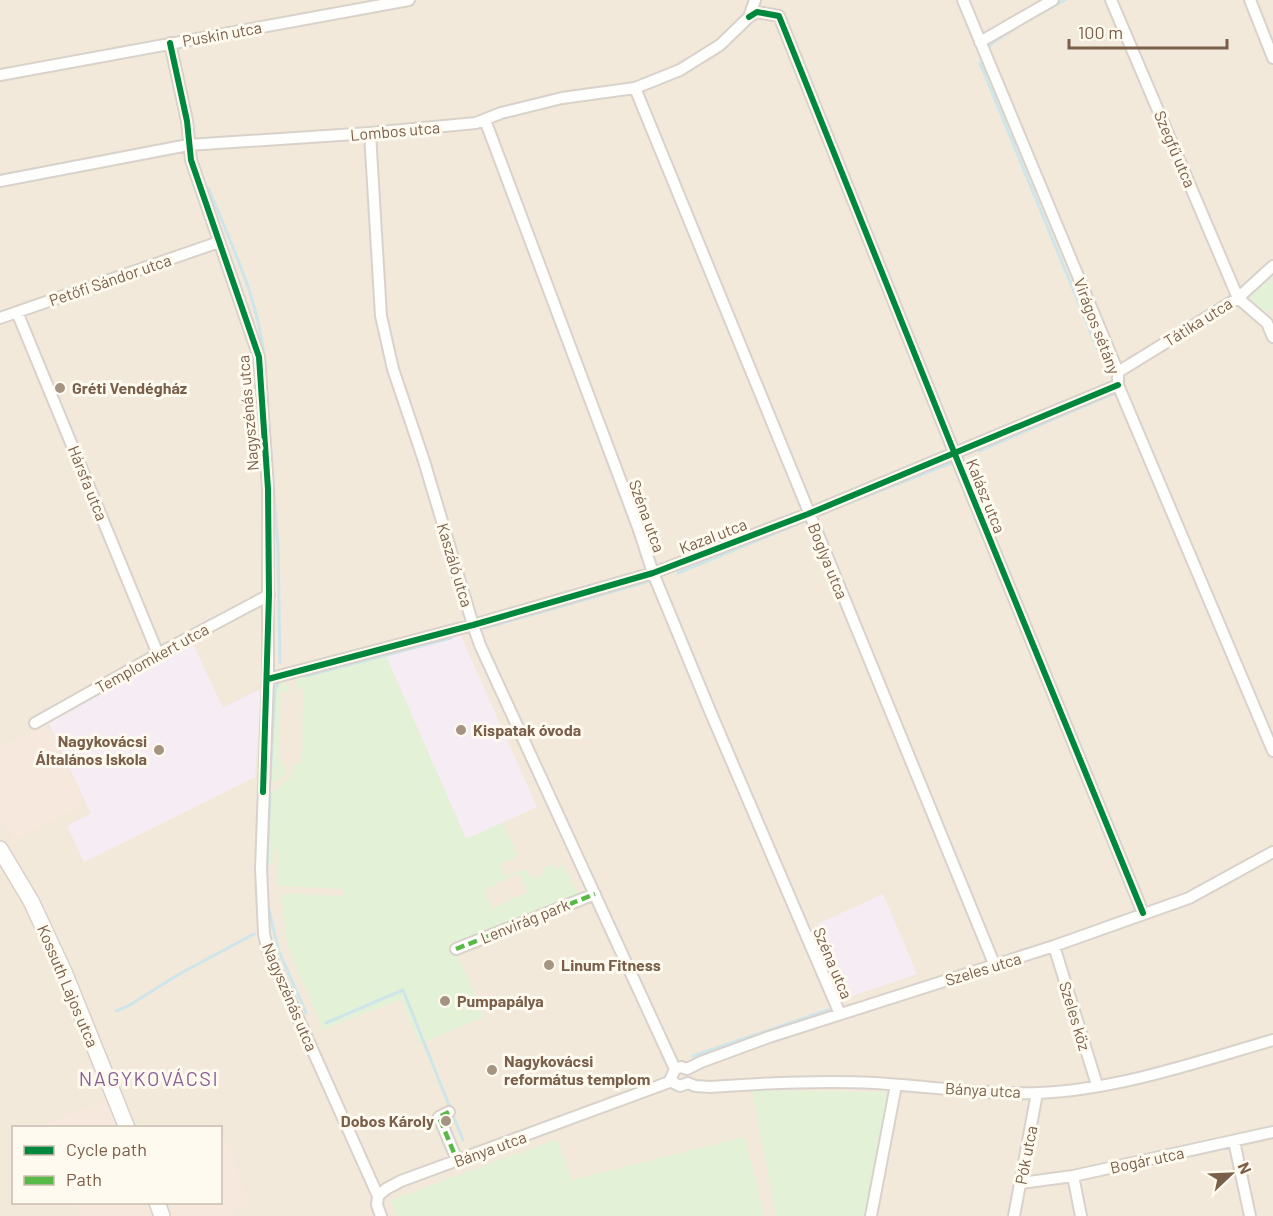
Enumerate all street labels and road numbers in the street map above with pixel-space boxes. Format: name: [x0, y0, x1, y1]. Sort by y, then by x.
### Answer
street label: Puskin utca: [181, 17, 263, 50]
street label: Szegfű utca: [1151, 107, 1200, 190]
street label: Lombos utca: [349, 117, 441, 144]
street label: Petőfi Sándor utca: [46, 250, 173, 309]
street label: Virágos sétány: [1070, 275, 1125, 377]
street label: Tátika utca: [1160, 293, 1235, 350]
street label: Nagyszénás utca: [233, 354, 262, 472]
street label: Hársfa utca: [65, 442, 112, 523]
street label: Kalász utca: [963, 456, 1010, 536]
street label: Széna utca: [626, 477, 669, 555]
street label: Kazal utca: [676, 514, 749, 557]
street label: Kaszáló utca: [434, 520, 477, 609]
street label: Boglya utca: [805, 520, 852, 602]
street label: Templomkert utca: [92, 619, 212, 696]
street label: Lenvirág park: [478, 894, 572, 947]
street label: Kossuth Lajos utca: [34, 922, 103, 1050]
street label: Széna utca: [810, 924, 857, 1001]
street label: Nagyszénás utca: [259, 940, 322, 1054]
street label: Szeles utca: [942, 948, 1023, 989]
street label: Szeles köz: [1056, 979, 1095, 1053]
street label: Bánya utca: [945, 1078, 1021, 1101]
street label: Pók utca: [1010, 1124, 1041, 1186]
street label: Bánya utca: [451, 1127, 529, 1170]
street label: Bogár utca: [1108, 1142, 1186, 1177]

